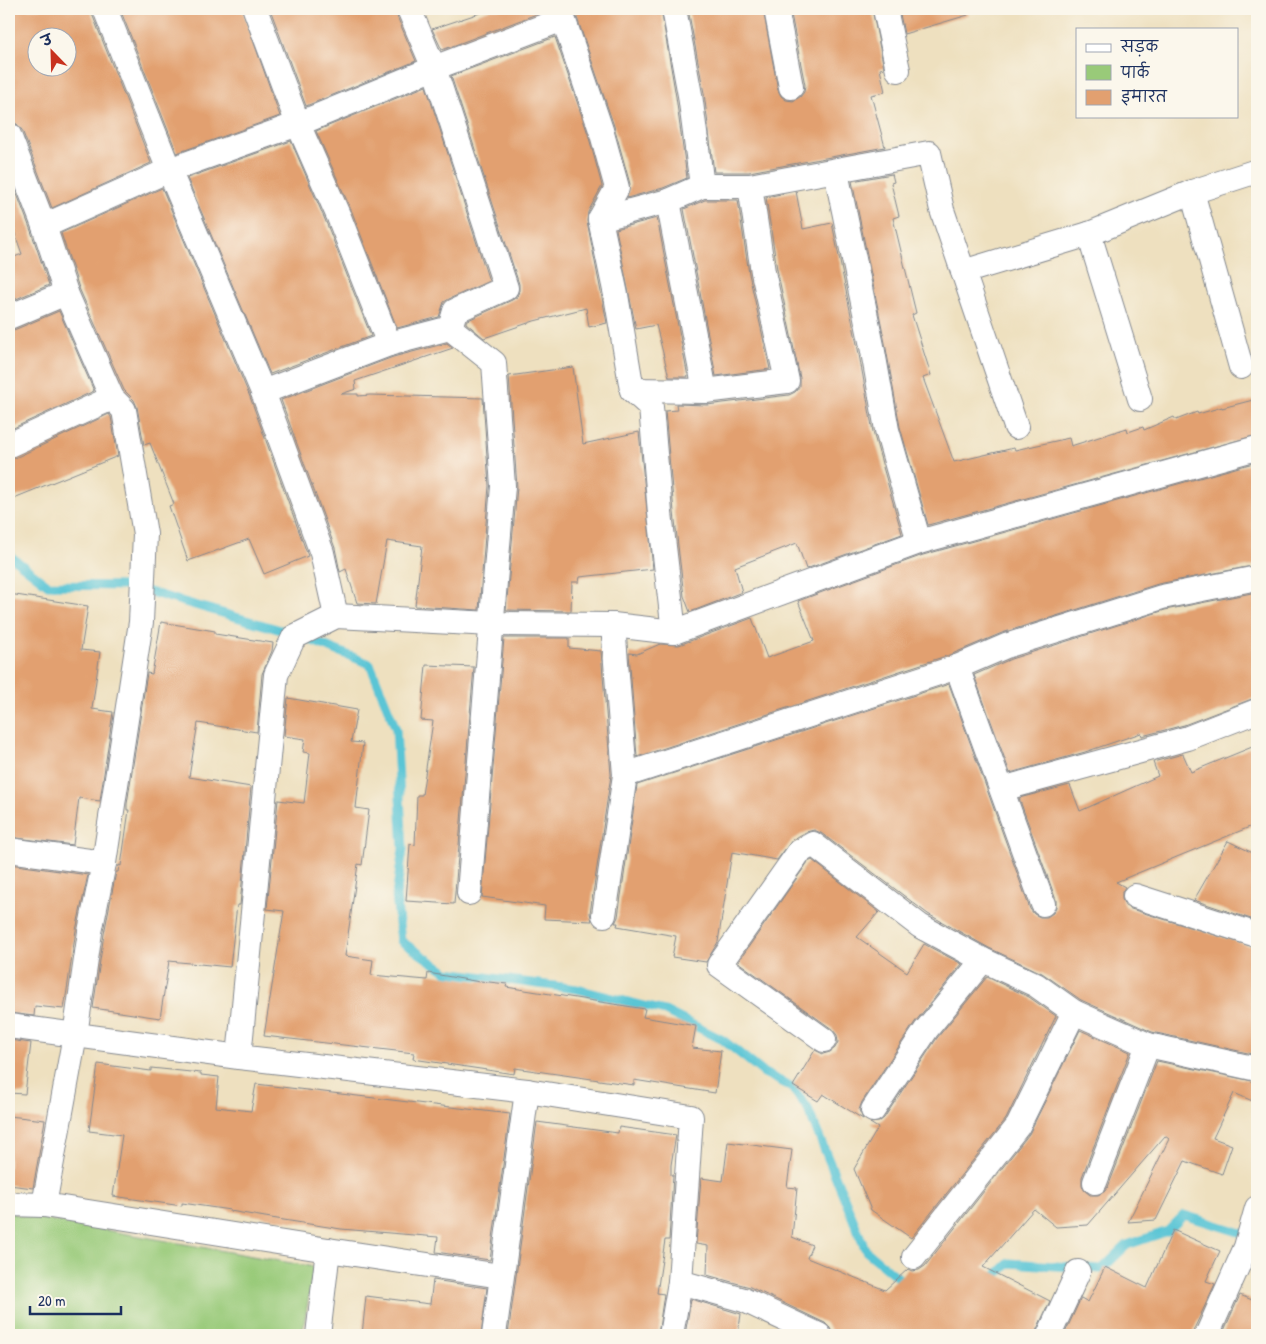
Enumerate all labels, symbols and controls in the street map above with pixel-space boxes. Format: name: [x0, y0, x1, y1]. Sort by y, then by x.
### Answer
north arrow: [28, 28, 78, 78]
text: उ: [37, 28, 56, 51]
legend: [1076, 28, 1238, 118]
text: सड़क: [1120, 36, 1159, 57]
text: पार्क: [1120, 61, 1151, 83]
text: इमारत: [1121, 86, 1168, 107]
scale bar: [30, 1284, 121, 1316]
text: 20 m: [38, 1290, 65, 1311]

